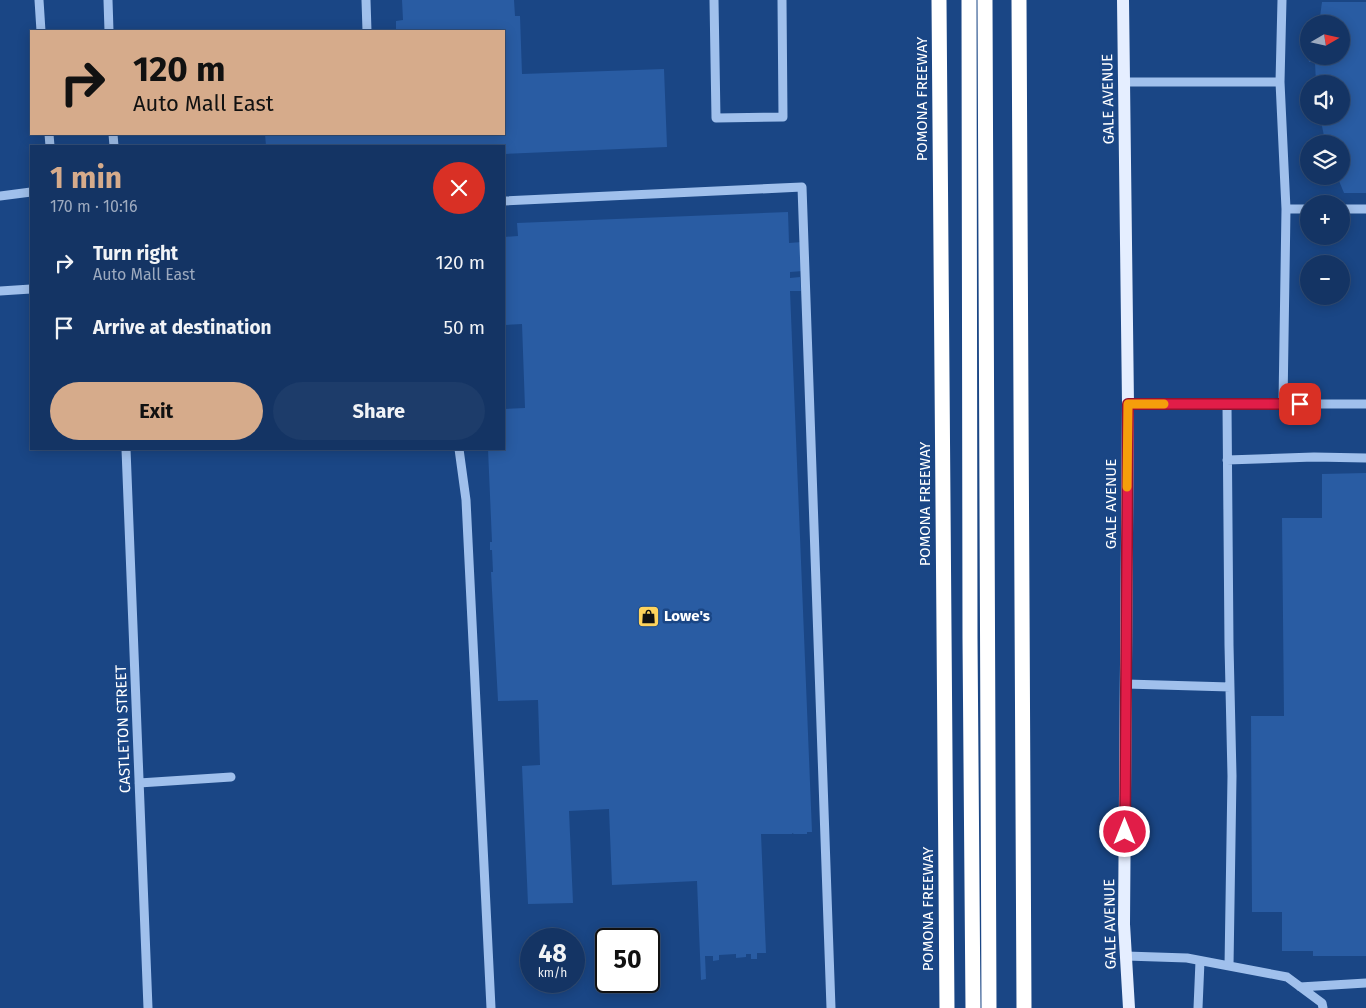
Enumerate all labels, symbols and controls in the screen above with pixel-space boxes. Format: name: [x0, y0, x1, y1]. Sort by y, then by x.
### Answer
north arrow: [1300, 15, 1350, 65]
map controls: [1300, 15, 1350, 305]
street label: POMONA FREEWAY: [913, 36, 931, 161]
text: 120 m: [133, 48, 226, 90]
icon: right: [50, 50, 115, 115]
street label: GALE AVENUE: [1098, 54, 1118, 144]
button: sound: [1300, 75, 1350, 125]
text: Auto Mall East: [133, 90, 274, 117]
button: layers: [1300, 135, 1350, 185]
text: 1 min: [50, 160, 122, 196]
button: close: [433, 162, 485, 214]
button: +: [1300, 195, 1350, 245]
text: 170 m · 10:16: [50, 197, 138, 216]
text: Turn right: [93, 242, 178, 265]
icon: right: [50, 249, 78, 277]
text: 120 m: [435, 251, 485, 274]
button: −: [1300, 255, 1350, 305]
text: Auto Mall East: [93, 265, 195, 284]
icon: arrive: [50, 314, 78, 342]
text: Arrive at destination: [93, 316, 272, 339]
text: 50 m: [444, 316, 485, 339]
button: Exit: [50, 382, 263, 440]
button: Share: [273, 382, 485, 440]
pin: [1279, 383, 1321, 425]
icon: arrive: [1286, 390, 1314, 418]
street label: POMONA FREEWAY: [916, 441, 934, 566]
street label: GALE AVENUE: [1102, 459, 1120, 549]
shop icon: Lowe's: [636, 604, 660, 628]
place label: Lowe's: [664, 607, 710, 625]
street label: CASTLETON STREET: [112, 664, 134, 793]
position arrow: [1098, 805, 1150, 857]
street label: POMONA FREEWAY: [919, 846, 937, 971]
street label: GALE AVENUE: [1100, 879, 1120, 969]
speed limit sign: 50: [595, 928, 660, 993]
text: 48: [538, 939, 567, 969]
text: km/h: [538, 966, 567, 980]

